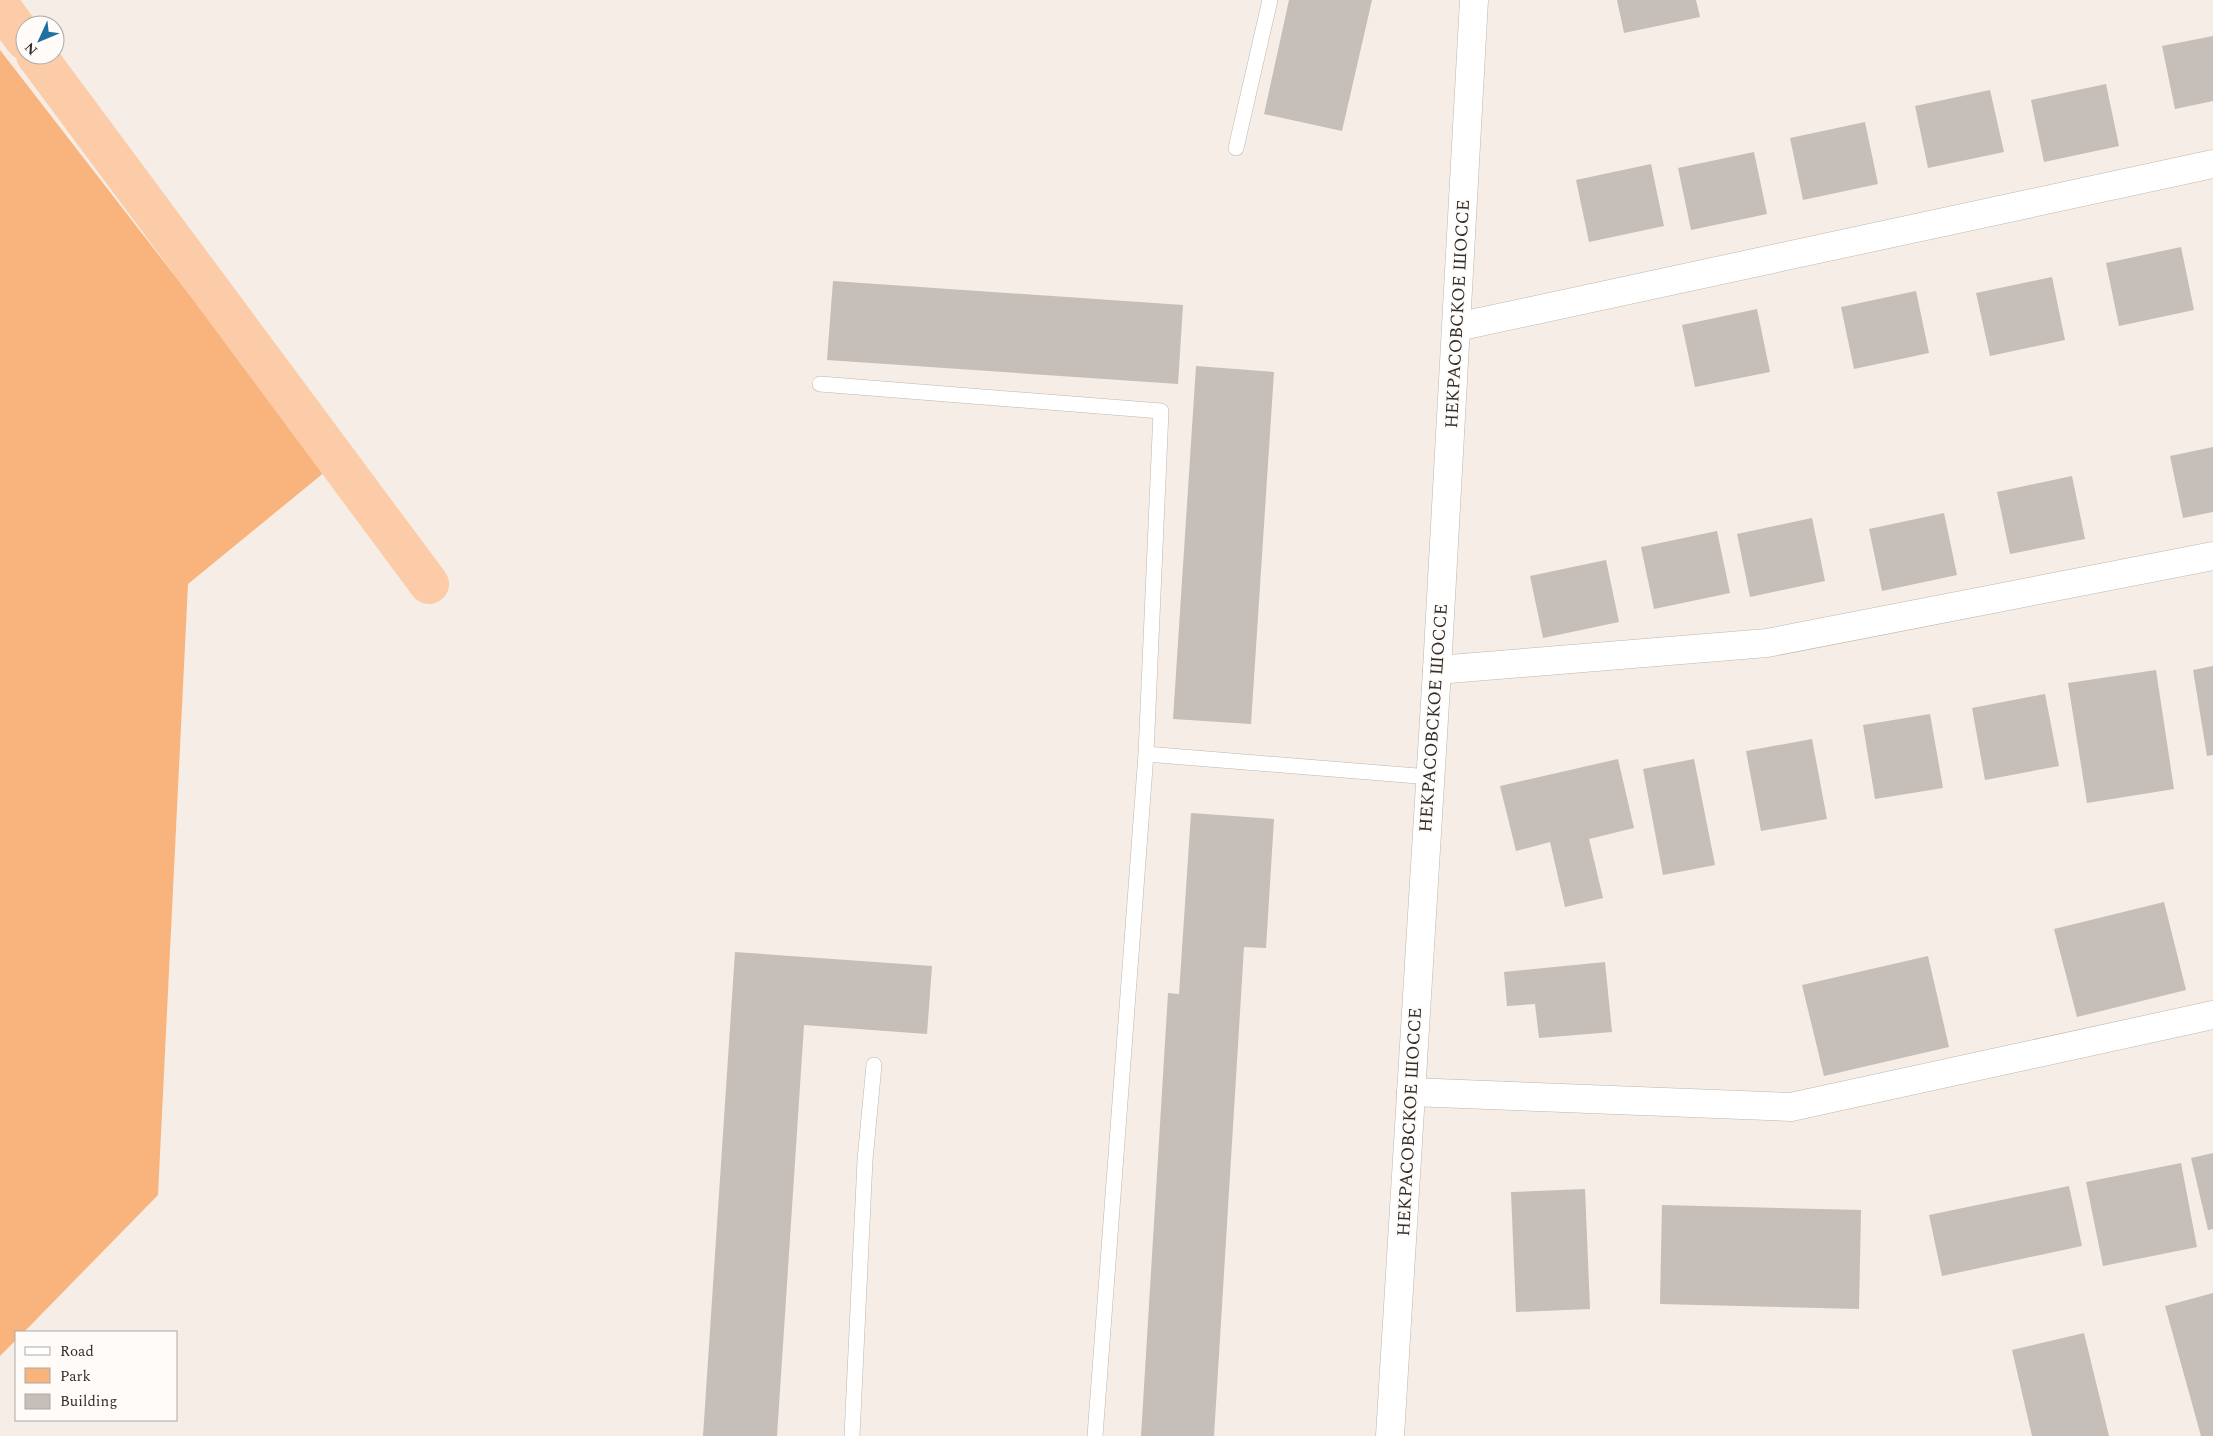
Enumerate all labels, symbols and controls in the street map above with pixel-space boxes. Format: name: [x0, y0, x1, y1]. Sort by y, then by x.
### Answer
north arrow: [15, 15, 65, 65]
text: N: [19, 37, 43, 60]
street label: НЕКРАСОВСКОЕ ШОССЕ: [1438, 199, 1477, 429]
street label: НЕКРАСОВСКОЕ ШОССЕ: [1412, 603, 1455, 833]
street label: НЕКРАСОВСКОЕ ШОССЕ: [1390, 1007, 1429, 1237]
legend: [15, 1331, 178, 1421]
text: Road: [60, 1340, 94, 1363]
text: Park: [60, 1365, 91, 1388]
text: Building: [60, 1390, 117, 1413]

